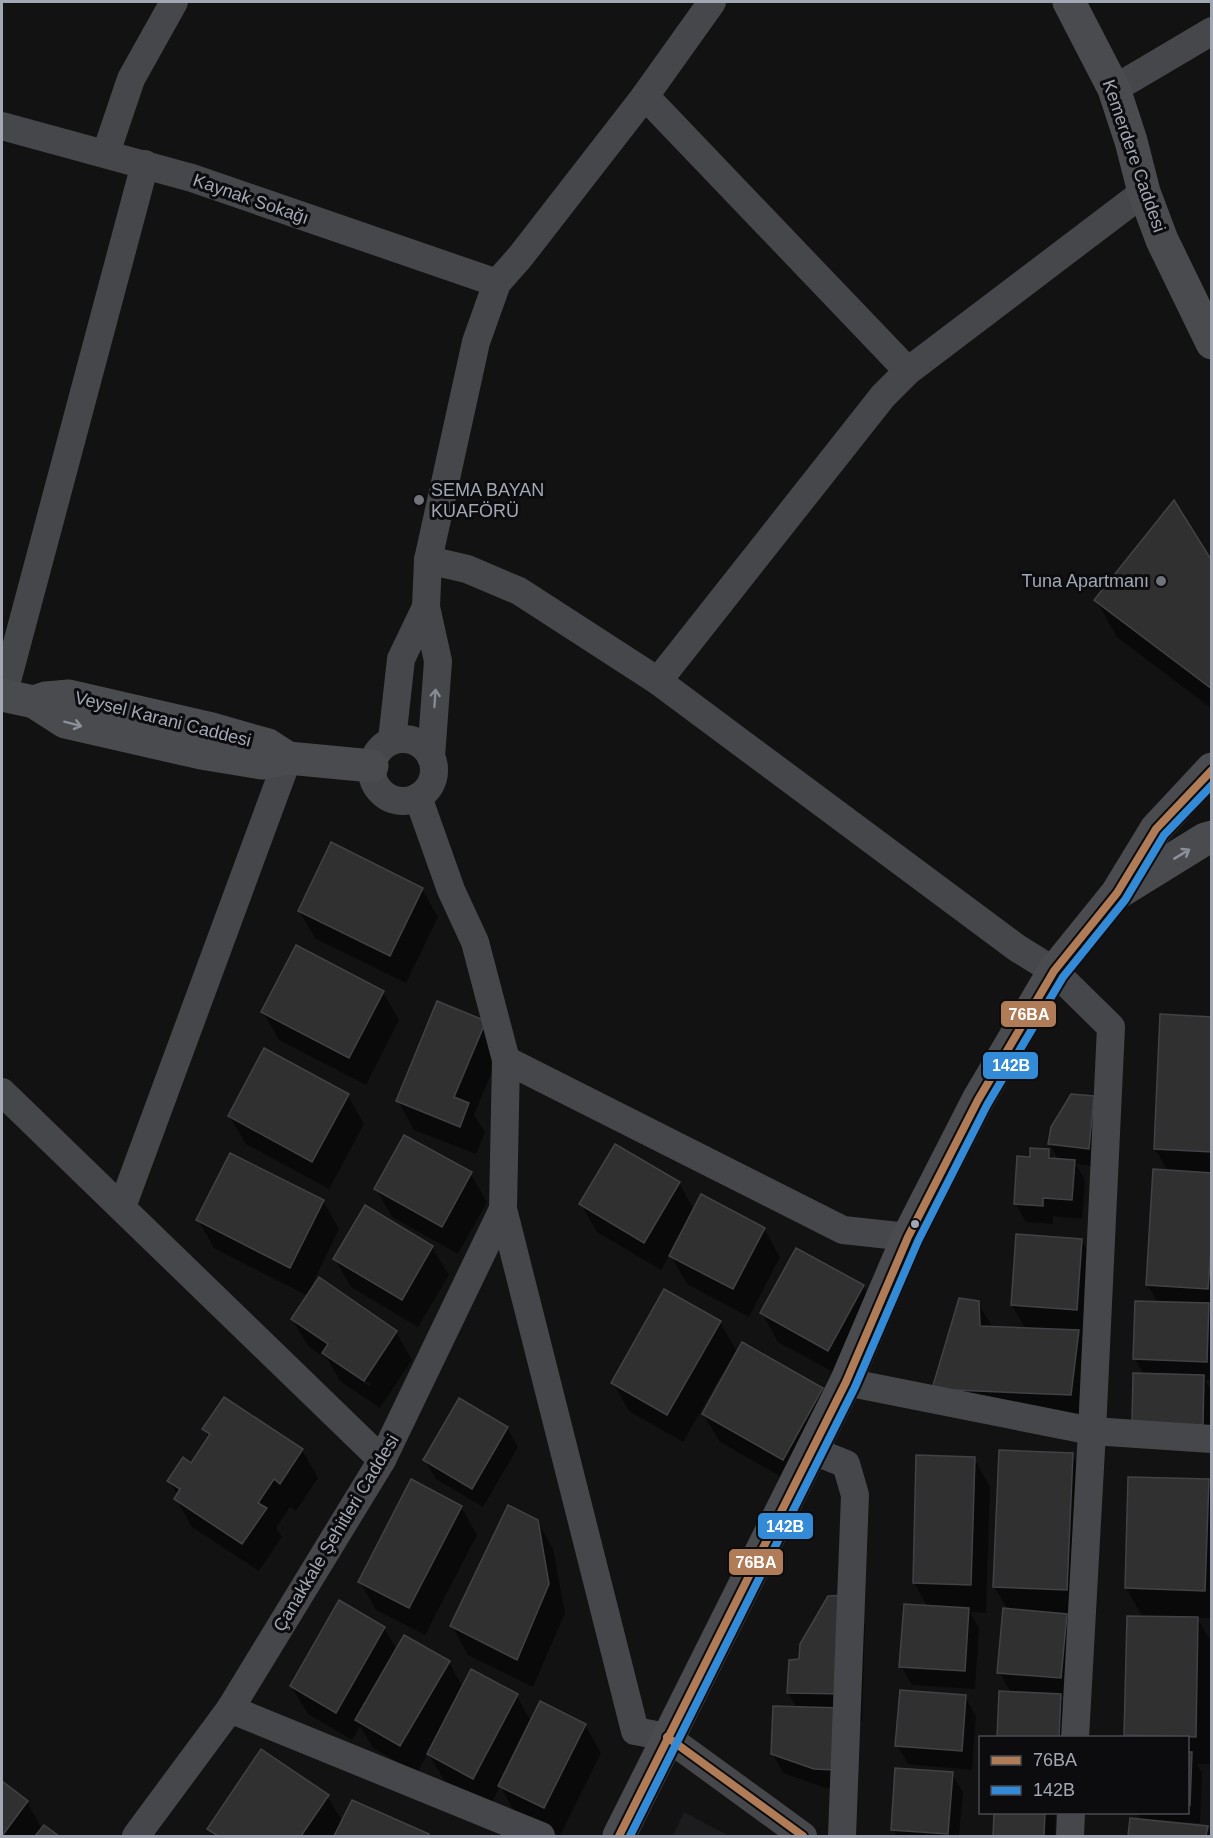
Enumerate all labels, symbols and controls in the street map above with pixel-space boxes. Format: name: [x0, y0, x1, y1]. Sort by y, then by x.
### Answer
street label: Kemerdere Caddesi: [1098, 77, 1170, 235]
street label: Kaynak Sokağı: [191, 170, 311, 228]
place label: SEMA BAYAN KUAFÖRÜ: [431, 480, 544, 521]
marker: SEMA BAYAN KUAFÖRÜ: [412, 493, 426, 507]
place label: Tuna Apartmanı: [1022, 571, 1149, 591]
marker: Tuna Apartmanı: [1154, 574, 1168, 588]
street label: Veysel Karani Caddesi: [73, 687, 253, 751]
one-way arrow: [430, 689, 441, 709]
one-way arrow: [64, 718, 83, 730]
one-way arrow: [1173, 847, 1190, 859]
line badge: 76BA: [1000, 1000, 1057, 1028]
text: 76BA: [1009, 1006, 1050, 1023]
line badge: 142B: [982, 1051, 1039, 1080]
text: 142B: [992, 1057, 1030, 1074]
unlabelled marker: [909, 1218, 921, 1230]
street label: Çanakkale Şehitleri Caddesi: [269, 1431, 403, 1635]
line badge: 142B: [757, 1512, 814, 1540]
text: 142B: [766, 1518, 804, 1535]
line badge: 76BA: [728, 1548, 784, 1576]
text: 76BA: [736, 1554, 777, 1571]
legend: [979, 1736, 1189, 1814]
text: 76BA: [1033, 1750, 1077, 1770]
text: 142B: [1033, 1780, 1075, 1800]

